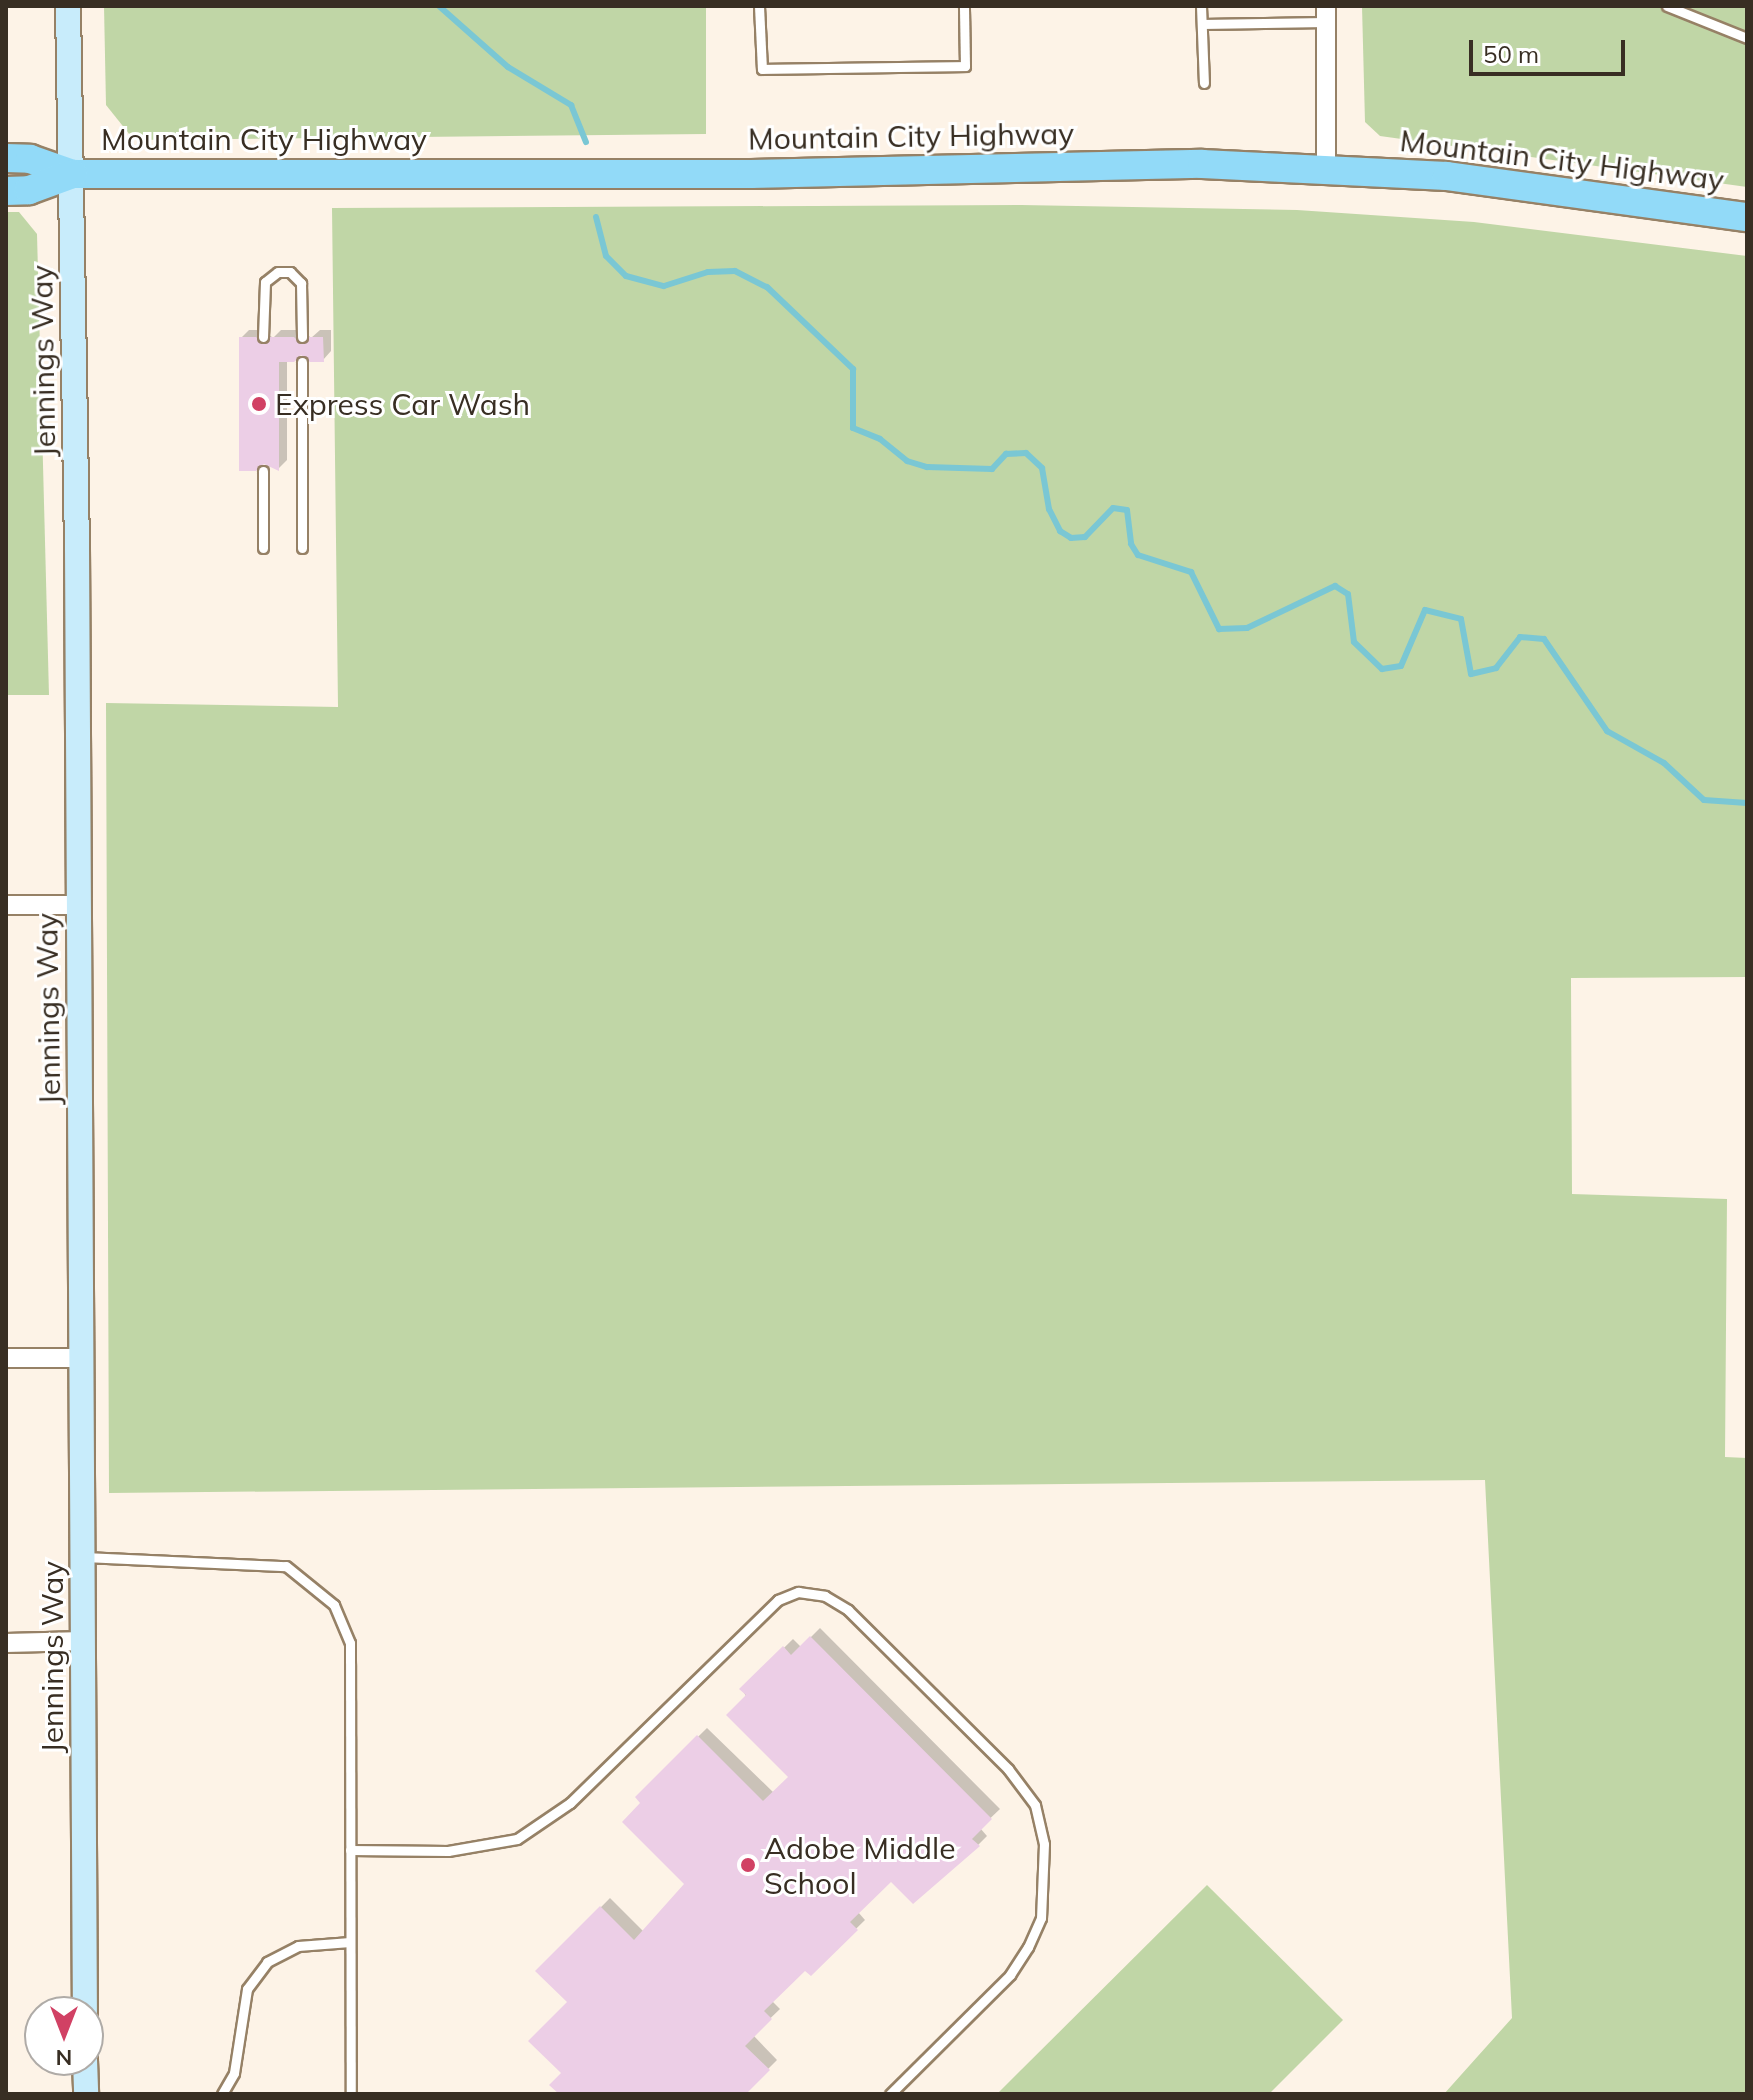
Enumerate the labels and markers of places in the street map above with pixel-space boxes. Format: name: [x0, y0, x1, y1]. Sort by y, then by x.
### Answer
place label: Express Car Wash: [275, 386, 530, 422]
marker: Express Car Wash: [250, 395, 268, 413]
place label: Adobe Middle School: [764, 1830, 956, 1900]
marker: Adobe Middle School: [739, 1856, 757, 1874]

